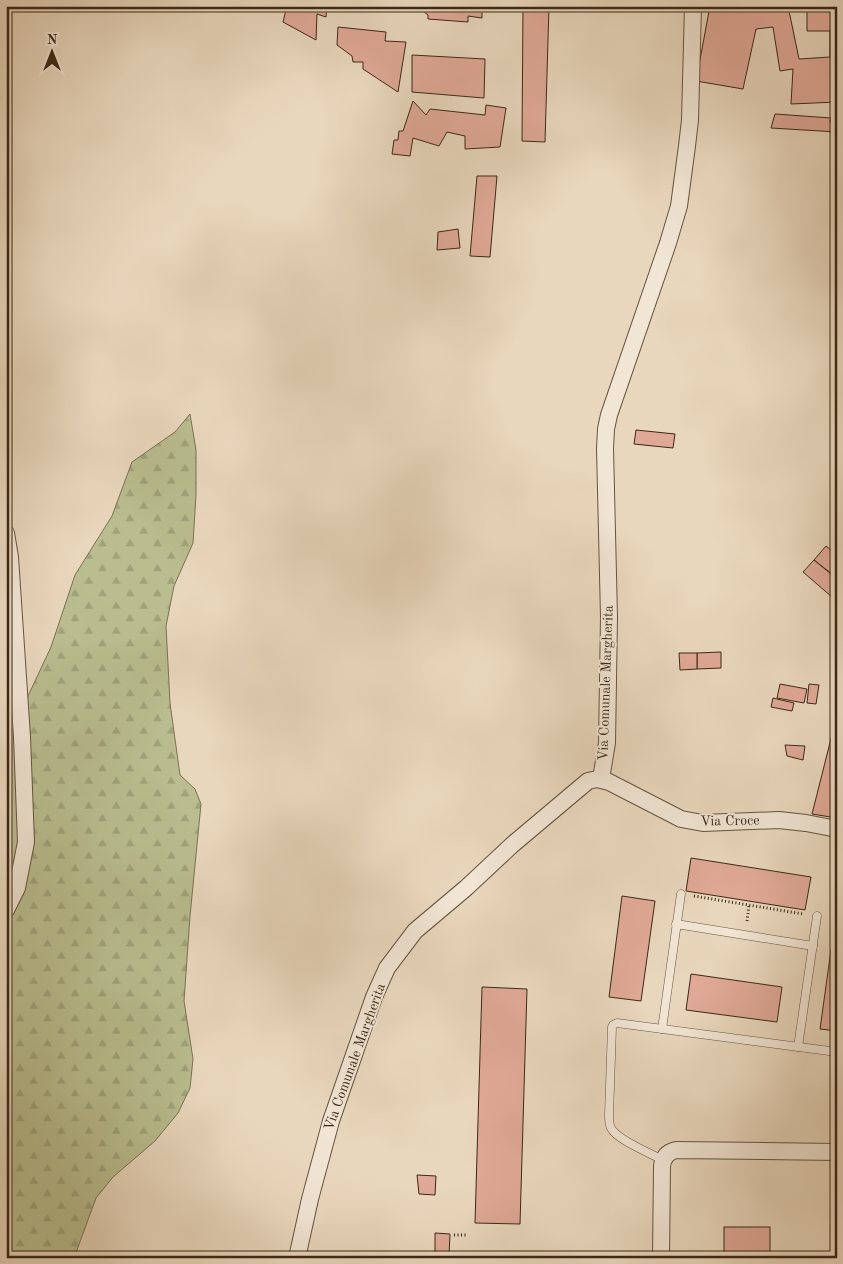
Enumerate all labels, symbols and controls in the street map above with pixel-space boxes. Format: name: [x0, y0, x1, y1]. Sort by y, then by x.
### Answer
north arrow: [28, 28, 78, 78]
text: N: [47, 33, 58, 47]
street label: Via Comunale Margherita: [596, 605, 616, 761]
street label: Via Croce: [700, 813, 760, 829]
street label: Via Comunale Margherita: [322, 981, 388, 1133]

